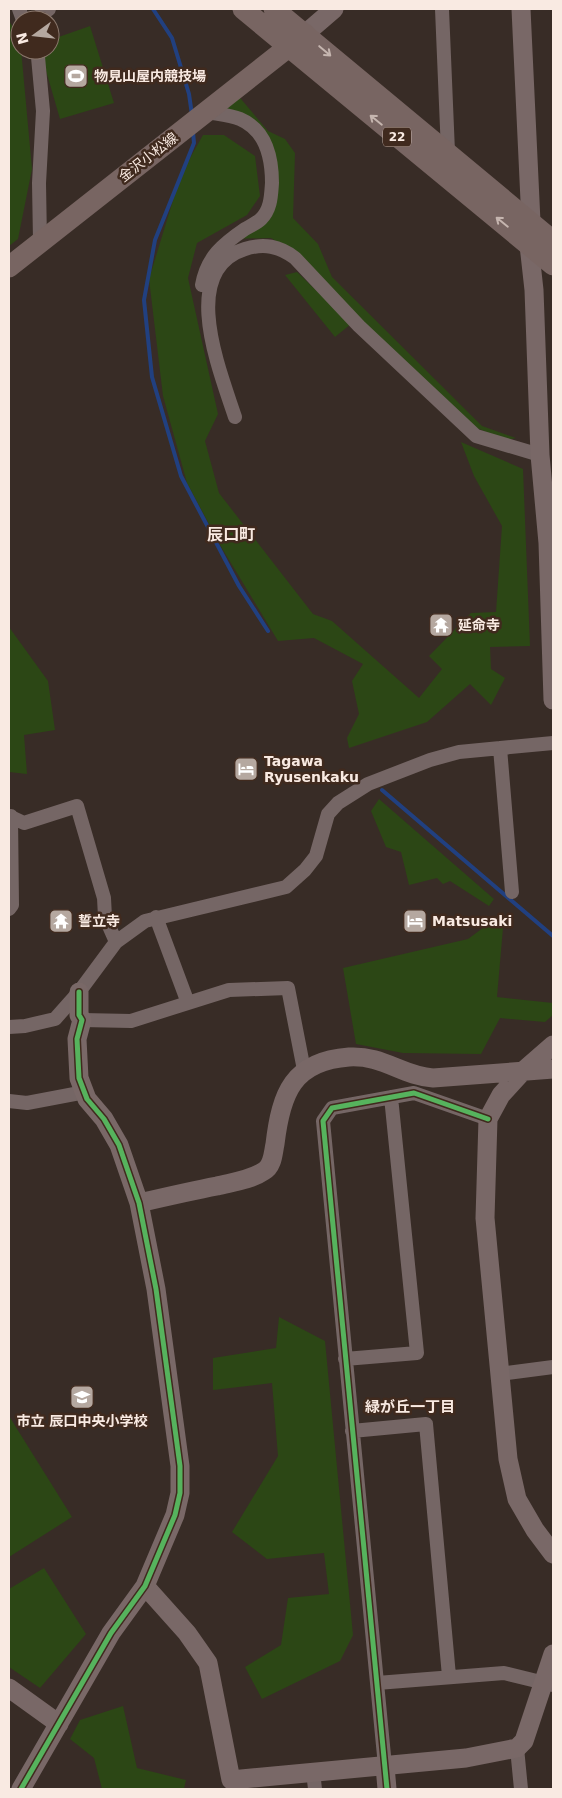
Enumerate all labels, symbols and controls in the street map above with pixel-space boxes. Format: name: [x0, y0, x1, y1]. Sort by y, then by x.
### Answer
north arrow: [10, 10, 60, 60]
text: N: [13, 31, 32, 46]
one-way arrow: [319, 45, 332, 56]
sports icon: 物見山屋内競技場: [63, 63, 89, 89]
place label: 物見山屋内競技場: [94, 68, 206, 84]
one-way arrow: [370, 114, 383, 125]
road number: 22: [383, 128, 411, 146]
street label: 金沢小松線: [115, 129, 181, 185]
one-way arrow: [496, 217, 509, 228]
district label: 辰口町: [207, 525, 255, 544]
temple icon: 延命寺: [428, 612, 454, 638]
place label: 延命寺: [458, 617, 500, 633]
place label: Tagawa Ryusenkaku: [264, 753, 359, 785]
hotel icon: Tagawa Ryusenkaku: [233, 756, 259, 782]
temple icon: 誓立寺: [48, 908, 74, 934]
hotel icon: Matsusaki: [402, 908, 428, 934]
place label: 誓立寺: [78, 913, 120, 929]
place label: Matsusaki: [432, 913, 512, 929]
school or university icon: 市立 辰口中央小学校: [69, 1384, 95, 1410]
district label: 緑が丘一丁目: [365, 1398, 455, 1416]
place label: 市立 辰口中央小学校: [17, 1413, 147, 1429]

